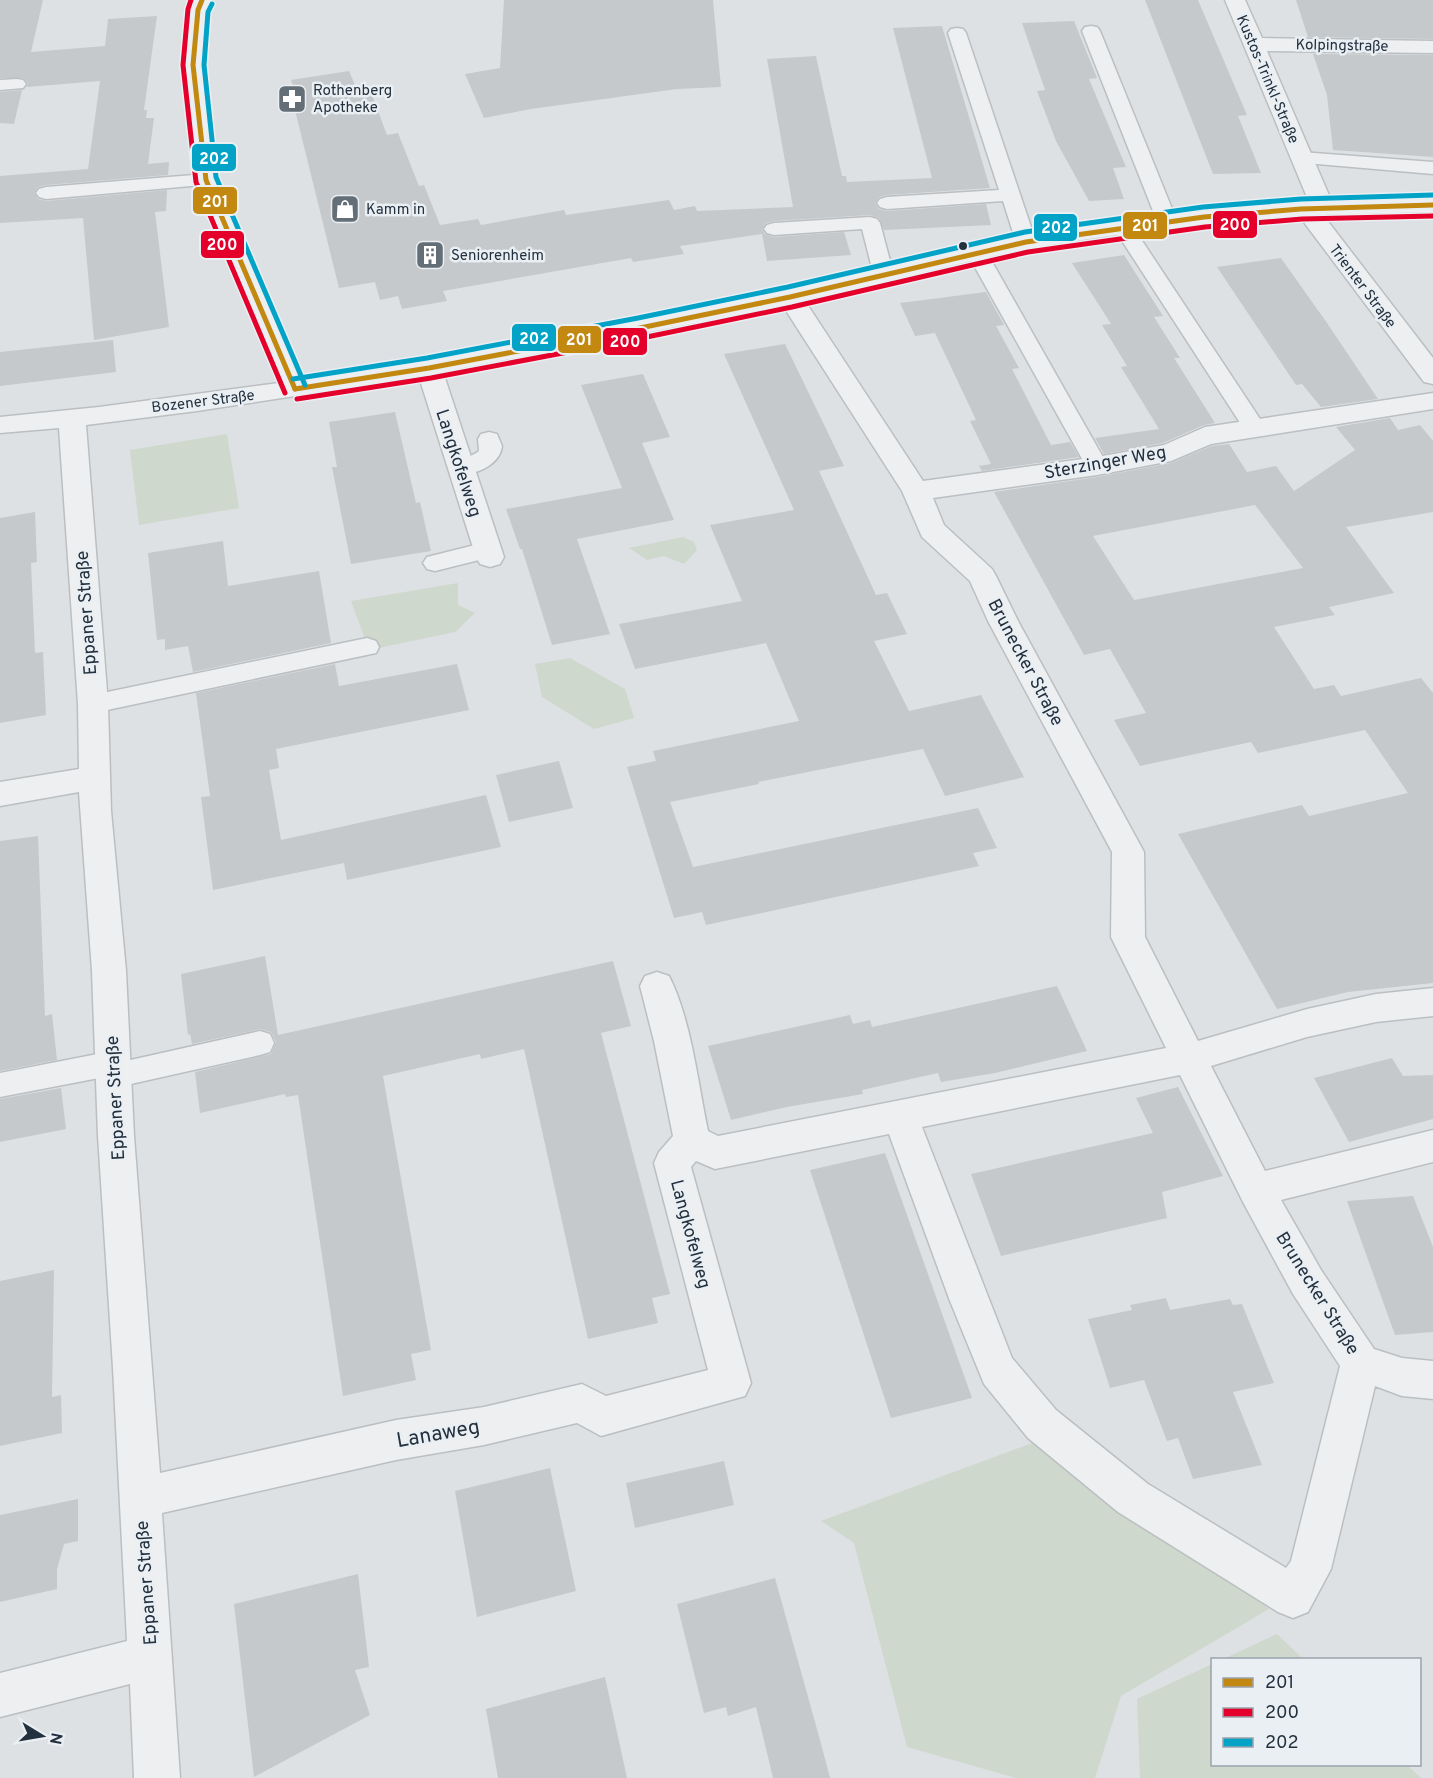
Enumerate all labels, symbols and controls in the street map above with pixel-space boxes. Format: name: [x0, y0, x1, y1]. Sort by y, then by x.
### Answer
street label: Kustos-Trinkl-Straße: [1231, 12, 1302, 147]
street label: Kolpingstraße: [1295, 36, 1389, 57]
place label: Rothenberg Apotheke: [313, 82, 392, 118]
pharmacy icon: Rothenberg Apotheke: [276, 83, 308, 115]
line badge: 202: [191, 143, 237, 172]
text: 202: [199, 150, 229, 170]
line badge: 201: [192, 186, 238, 215]
text: 201: [202, 193, 228, 213]
shop icon: Kamm in: [329, 193, 361, 225]
place label: Kamm in: [366, 201, 425, 220]
line badge: 200: [1212, 210, 1258, 239]
line badge: 201: [1122, 211, 1168, 240]
line badge: 202: [1033, 213, 1078, 242]
text: 200: [1220, 216, 1250, 236]
text: 201: [1132, 217, 1158, 237]
text: 202: [1041, 219, 1071, 239]
line badge: 200: [200, 230, 245, 259]
text: 200: [207, 236, 237, 256]
building icon: Seniorenheim: [414, 239, 446, 271]
unlabelled marker: [957, 240, 969, 252]
street label: Trienter Straße: [1324, 241, 1400, 333]
place label: Seniorenheim: [451, 247, 544, 266]
line badge: 202: [511, 323, 557, 352]
line badge: 201: [557, 325, 602, 354]
line badge: 200: [602, 327, 648, 356]
text: 202: [519, 330, 549, 350]
text: 201: [566, 331, 592, 351]
text: 200: [610, 333, 640, 353]
street label: Bozener Straße: [151, 387, 256, 418]
street label: Langkofelweg: [429, 407, 486, 520]
street label: Sterzinger Weg: [1042, 441, 1168, 486]
street label: Eppaner Straße: [72, 550, 103, 676]
street label: Brunecker Straße: [981, 595, 1068, 730]
street label: Eppaner Straße: [102, 1035, 131, 1161]
street label: Langkofelweg: [664, 1177, 715, 1291]
street label: Brunecker Straße: [1270, 1228, 1364, 1360]
street label: Lanaweg: [394, 1414, 482, 1455]
street label: Eppaner Straße: [132, 1520, 163, 1646]
legend: [1211, 1658, 1421, 1766]
text: 201: [1265, 1672, 1294, 1695]
text: 200: [1265, 1702, 1299, 1725]
north arrow: [12, 1706, 72, 1766]
text: N: [44, 1731, 66, 1746]
text: 202: [1265, 1732, 1299, 1755]

